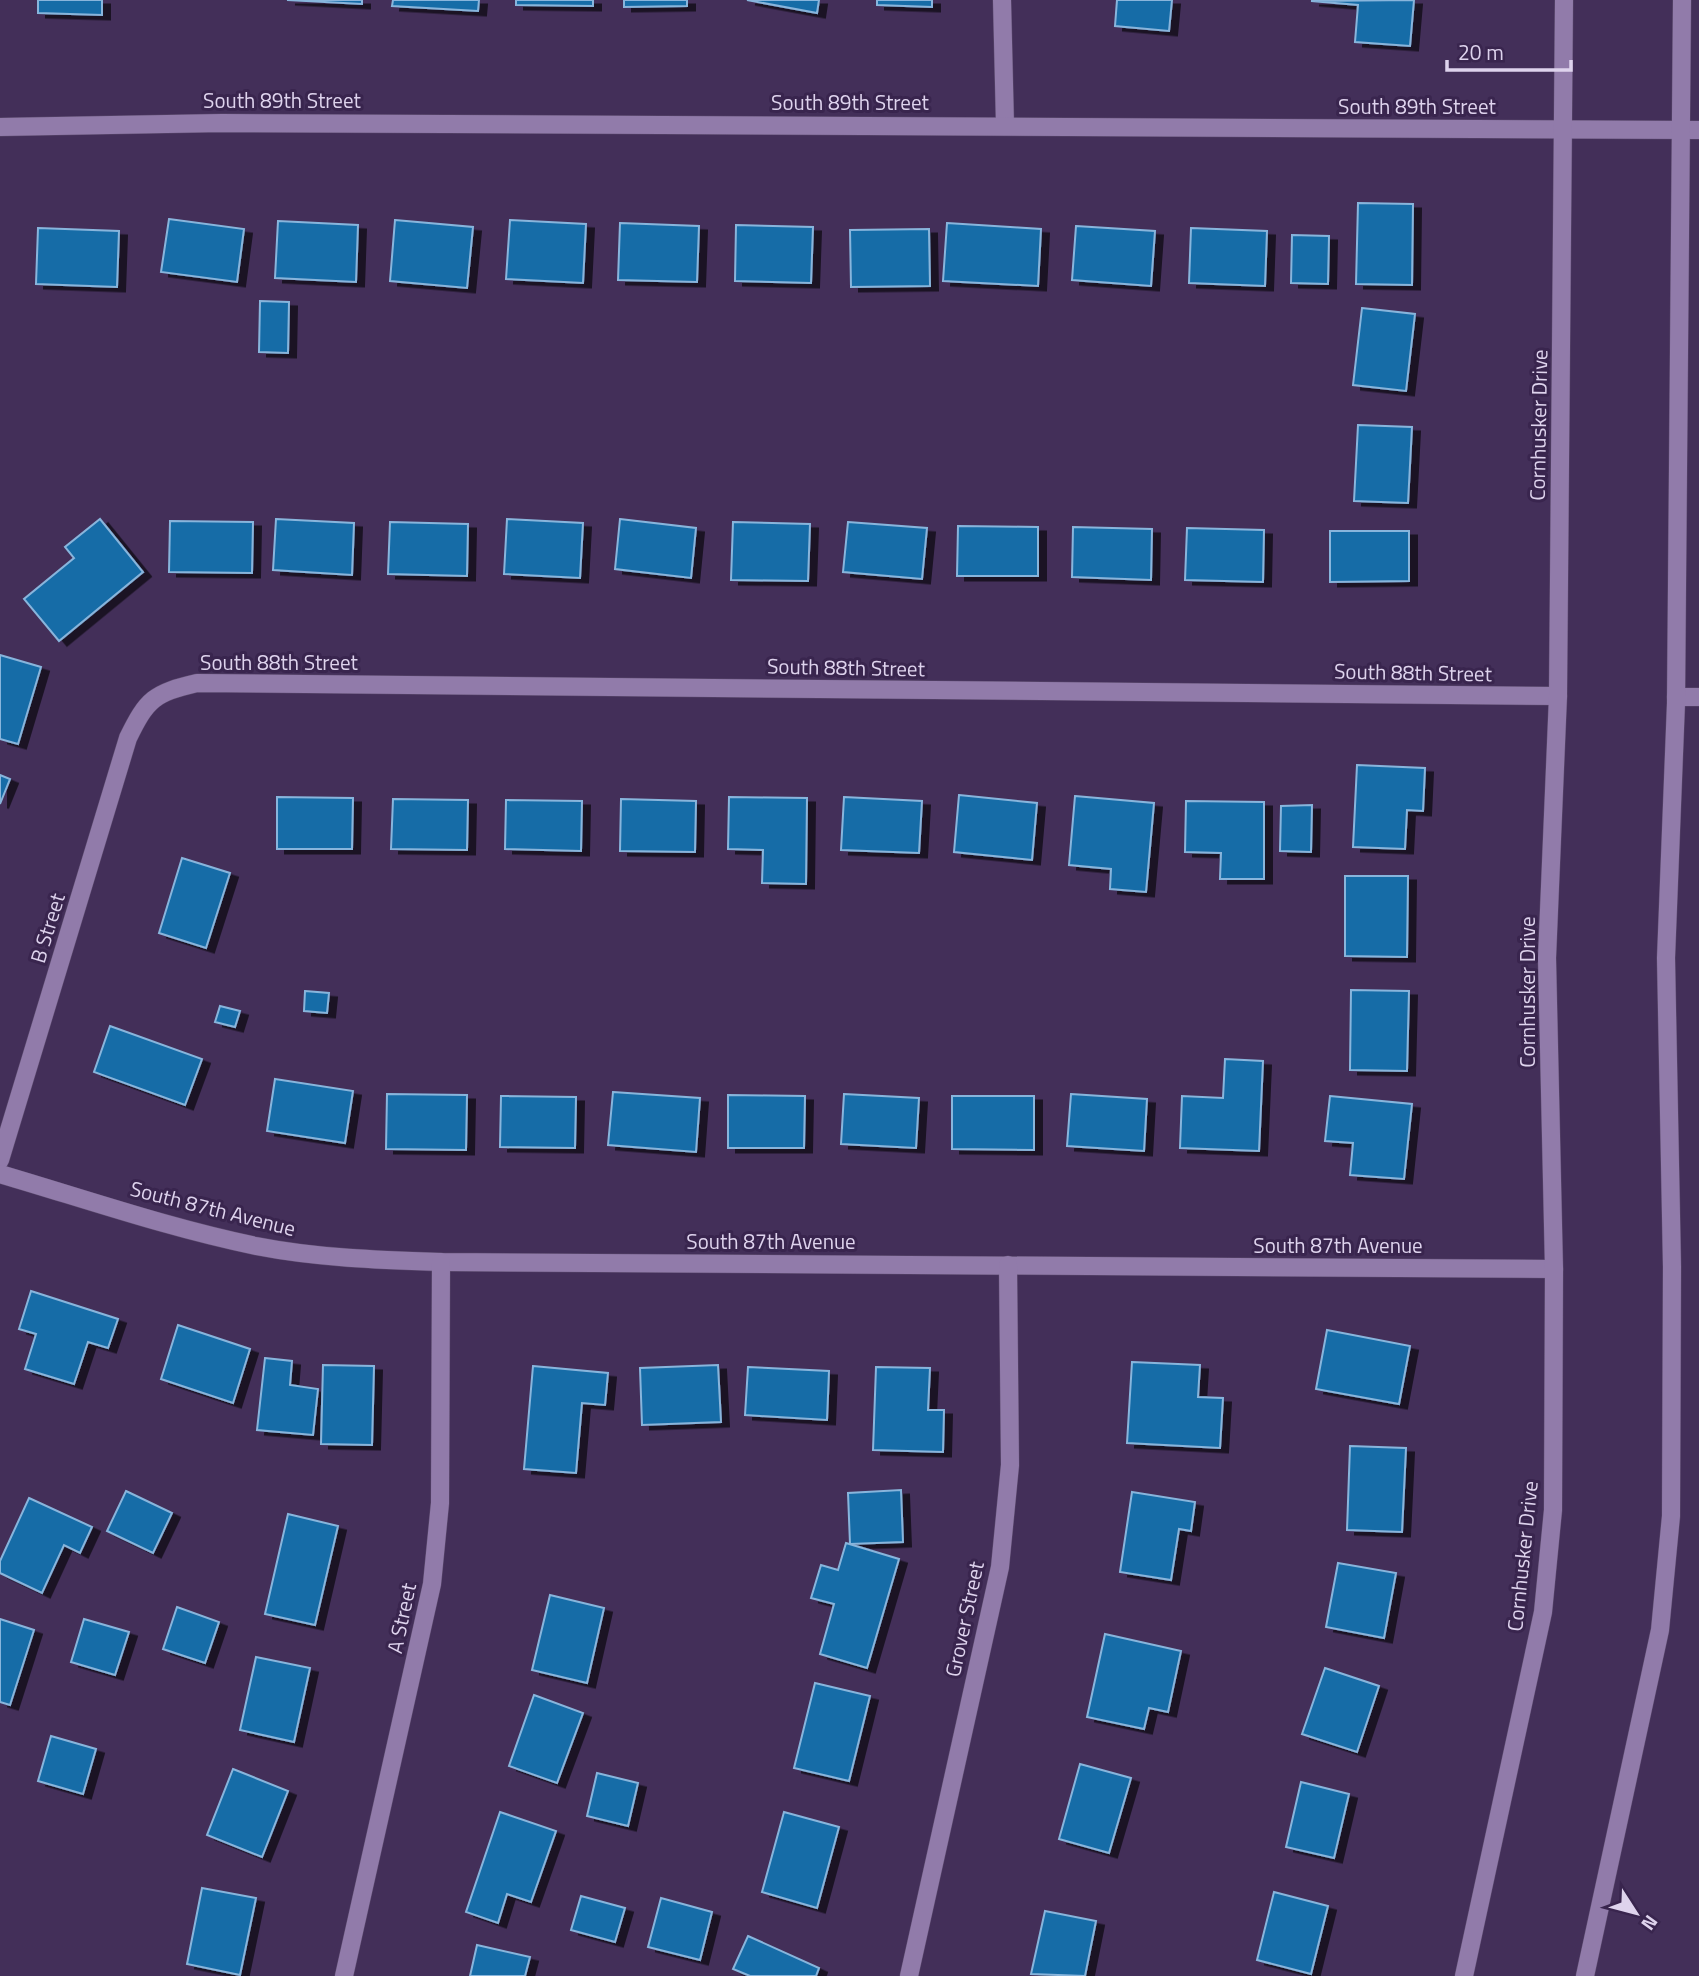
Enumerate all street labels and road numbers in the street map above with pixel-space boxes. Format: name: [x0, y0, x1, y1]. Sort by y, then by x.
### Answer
street label: South 89th Street: [203, 84, 362, 116]
street label: South 89th Street: [771, 86, 930, 118]
street label: South 89th Street: [1338, 90, 1497, 122]
street label: Cornhusker Drive: [1521, 349, 1555, 501]
street label: South 88th Street: [200, 646, 359, 678]
street label: South 88th Street: [767, 650, 926, 684]
street label: South 88th Street: [1334, 655, 1493, 689]
street label: B Street: [21, 888, 73, 967]
street label: Cornhusker Drive: [1511, 916, 1543, 1068]
street label: South 87th Avenue: [127, 1172, 299, 1244]
street label: South 87th Avenue: [686, 1225, 856, 1257]
street label: South 87th Avenue: [1253, 1229, 1423, 1261]
street label: Cornhusker Drive: [1498, 1479, 1546, 1633]
street label: Grover Street: [936, 1558, 992, 1680]
street label: A Street: [378, 1579, 424, 1656]

